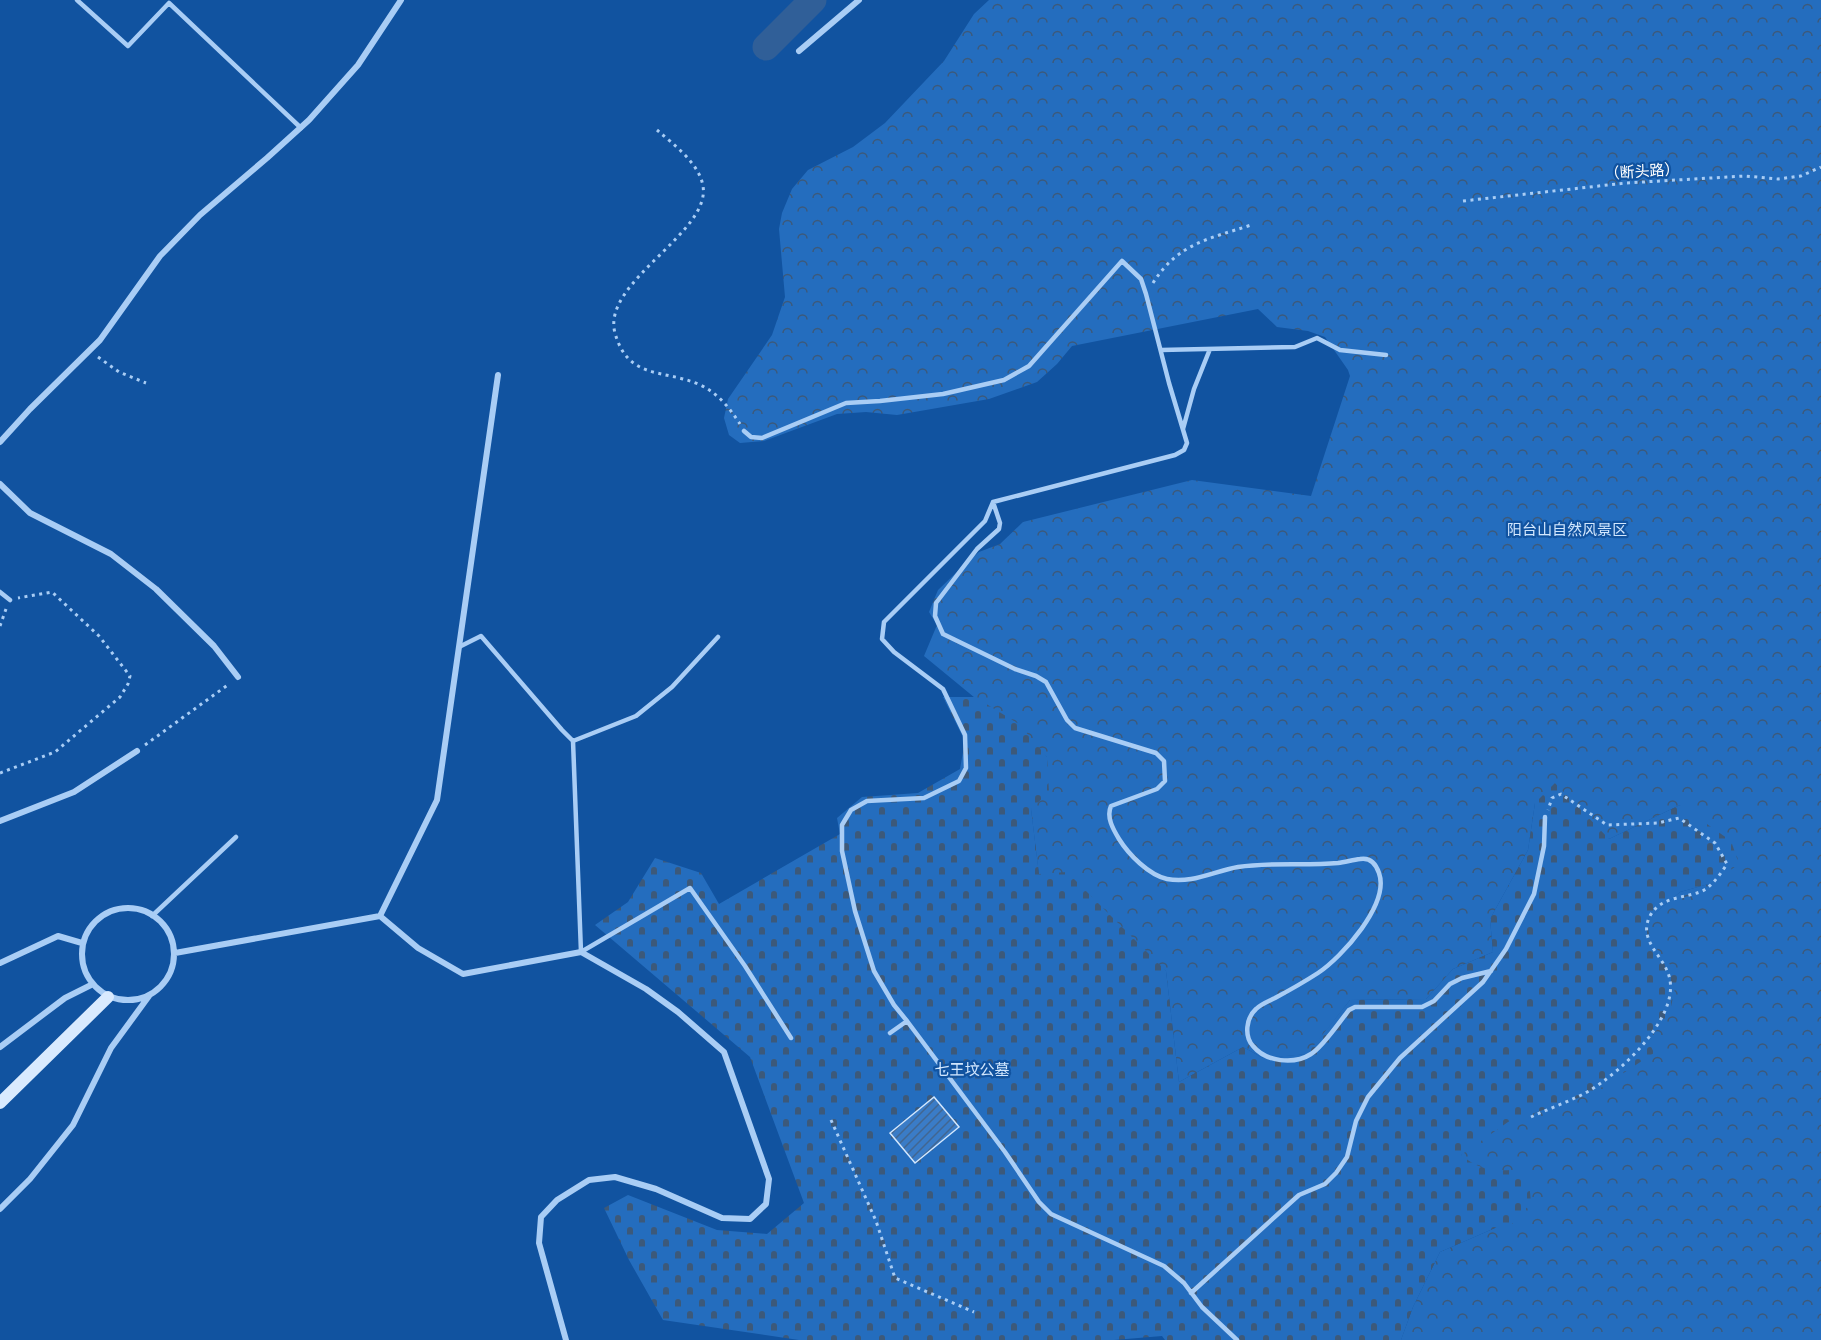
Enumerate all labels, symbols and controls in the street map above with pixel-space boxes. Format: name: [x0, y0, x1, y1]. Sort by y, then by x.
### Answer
street label: （断头路）: [1604, 158, 1680, 184]
park label: 阳台山自然风景区: [1507, 519, 1627, 540]
park label: 七王坟公墓: [934, 1059, 1010, 1080]

